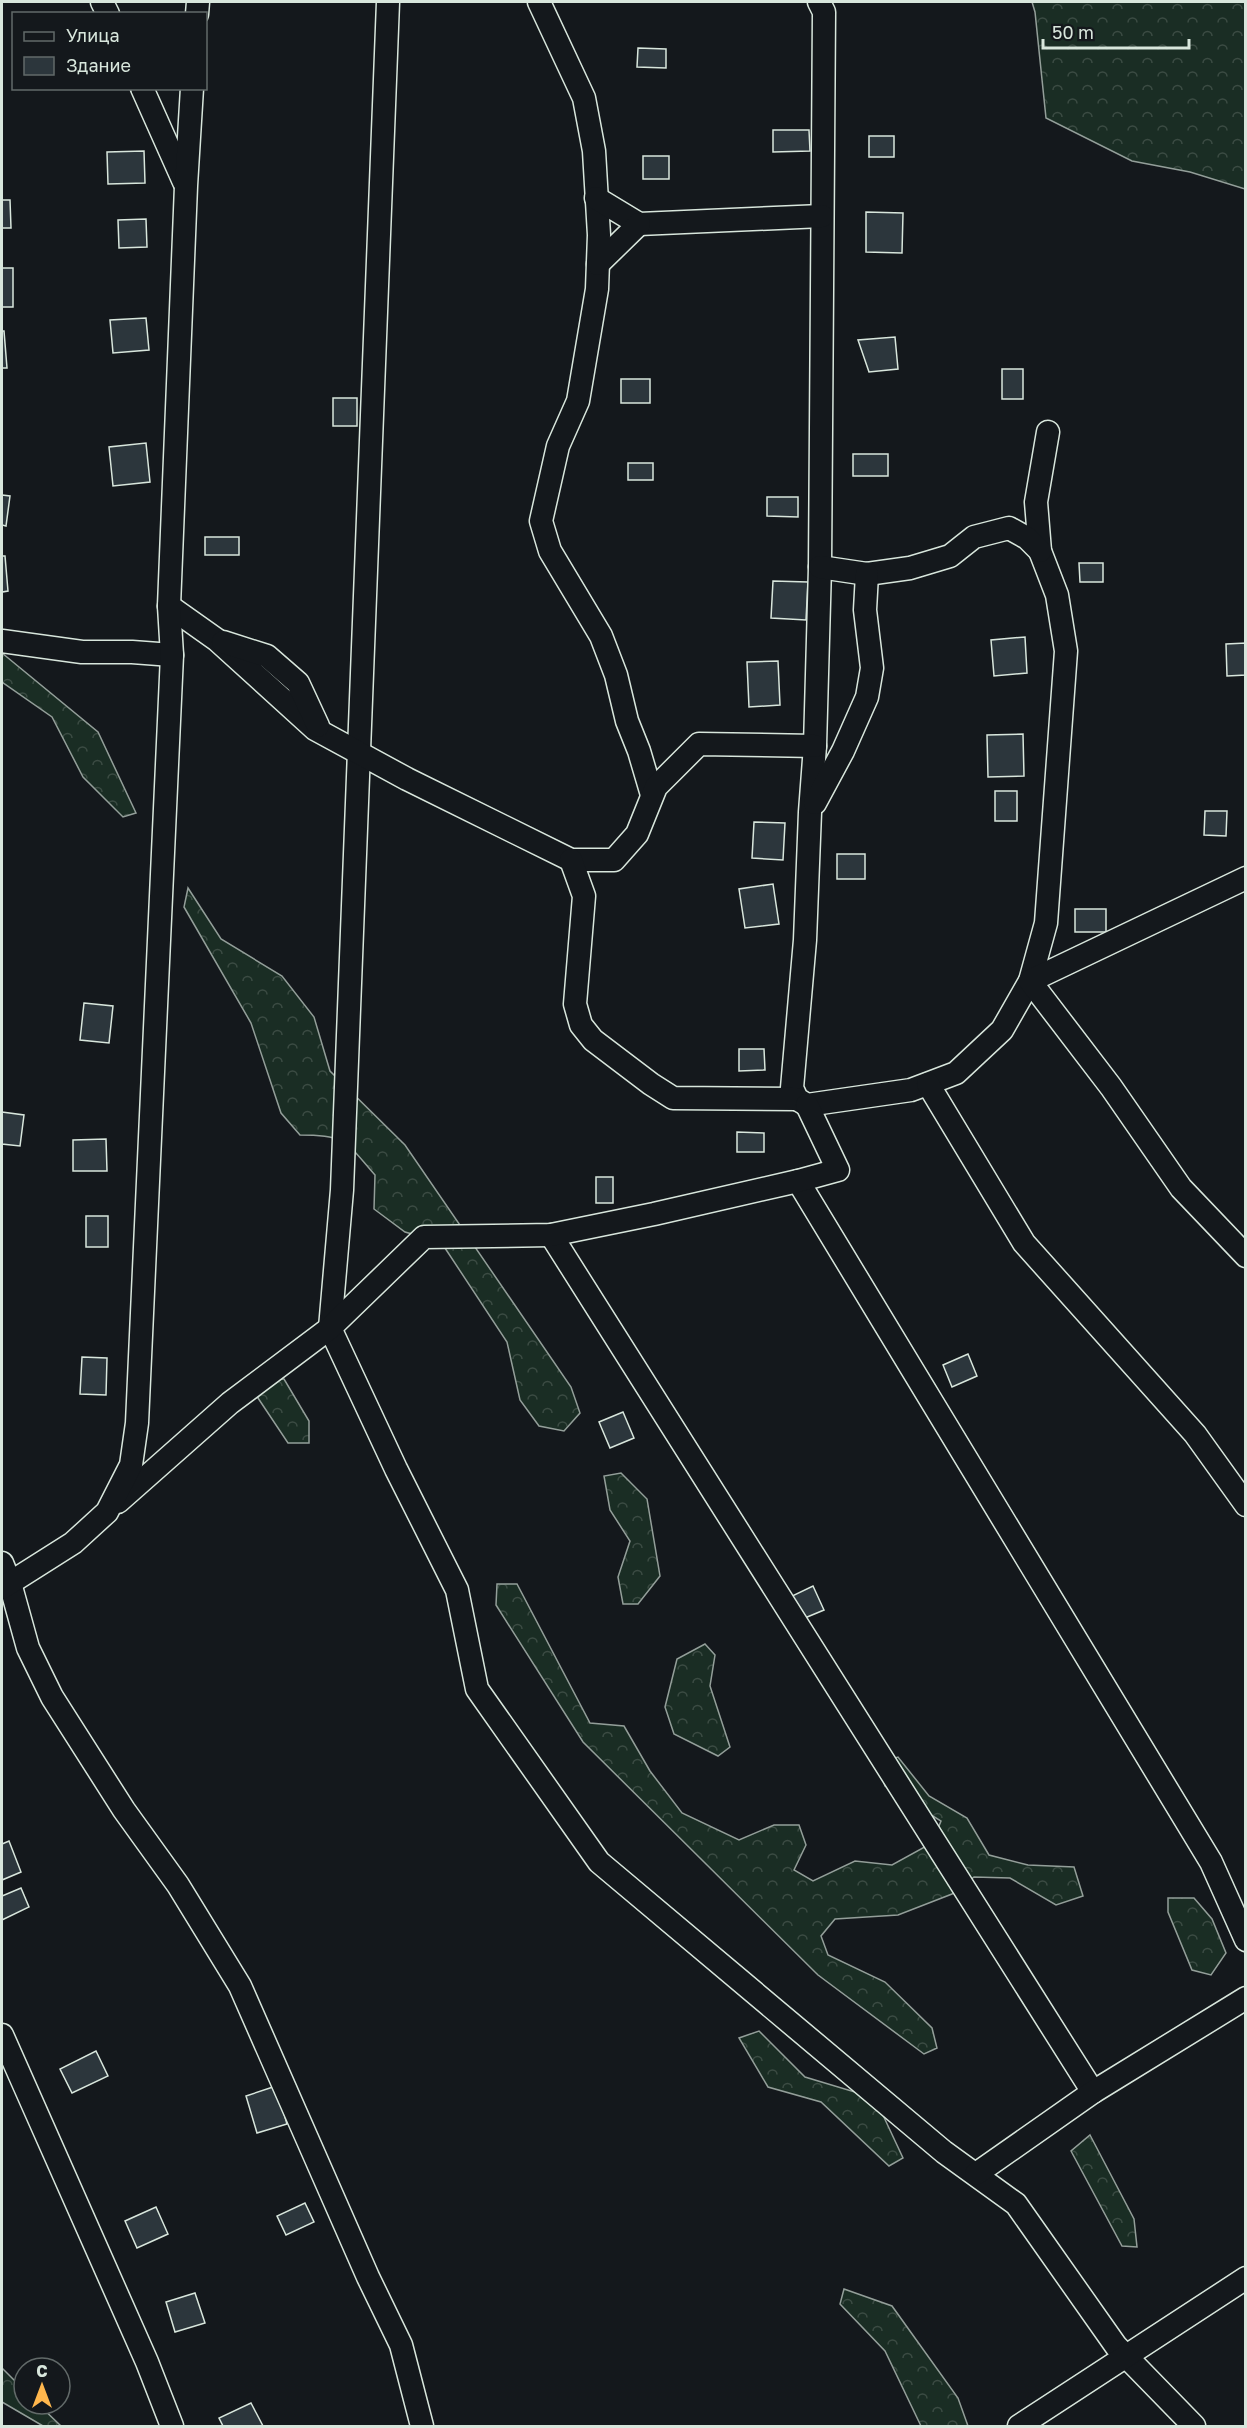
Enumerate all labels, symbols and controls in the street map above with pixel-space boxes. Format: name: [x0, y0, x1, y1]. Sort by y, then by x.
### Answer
legend: [12, 12, 207, 90]
scale bar: [1043, 12, 1188, 50]
text: 50 m: [1052, 21, 1094, 43]
text: Улица: [66, 24, 120, 46]
text: Здание: [66, 54, 131, 76]
north arrow: [12, 2356, 72, 2416]
text: С: [36, 2361, 48, 2381]

